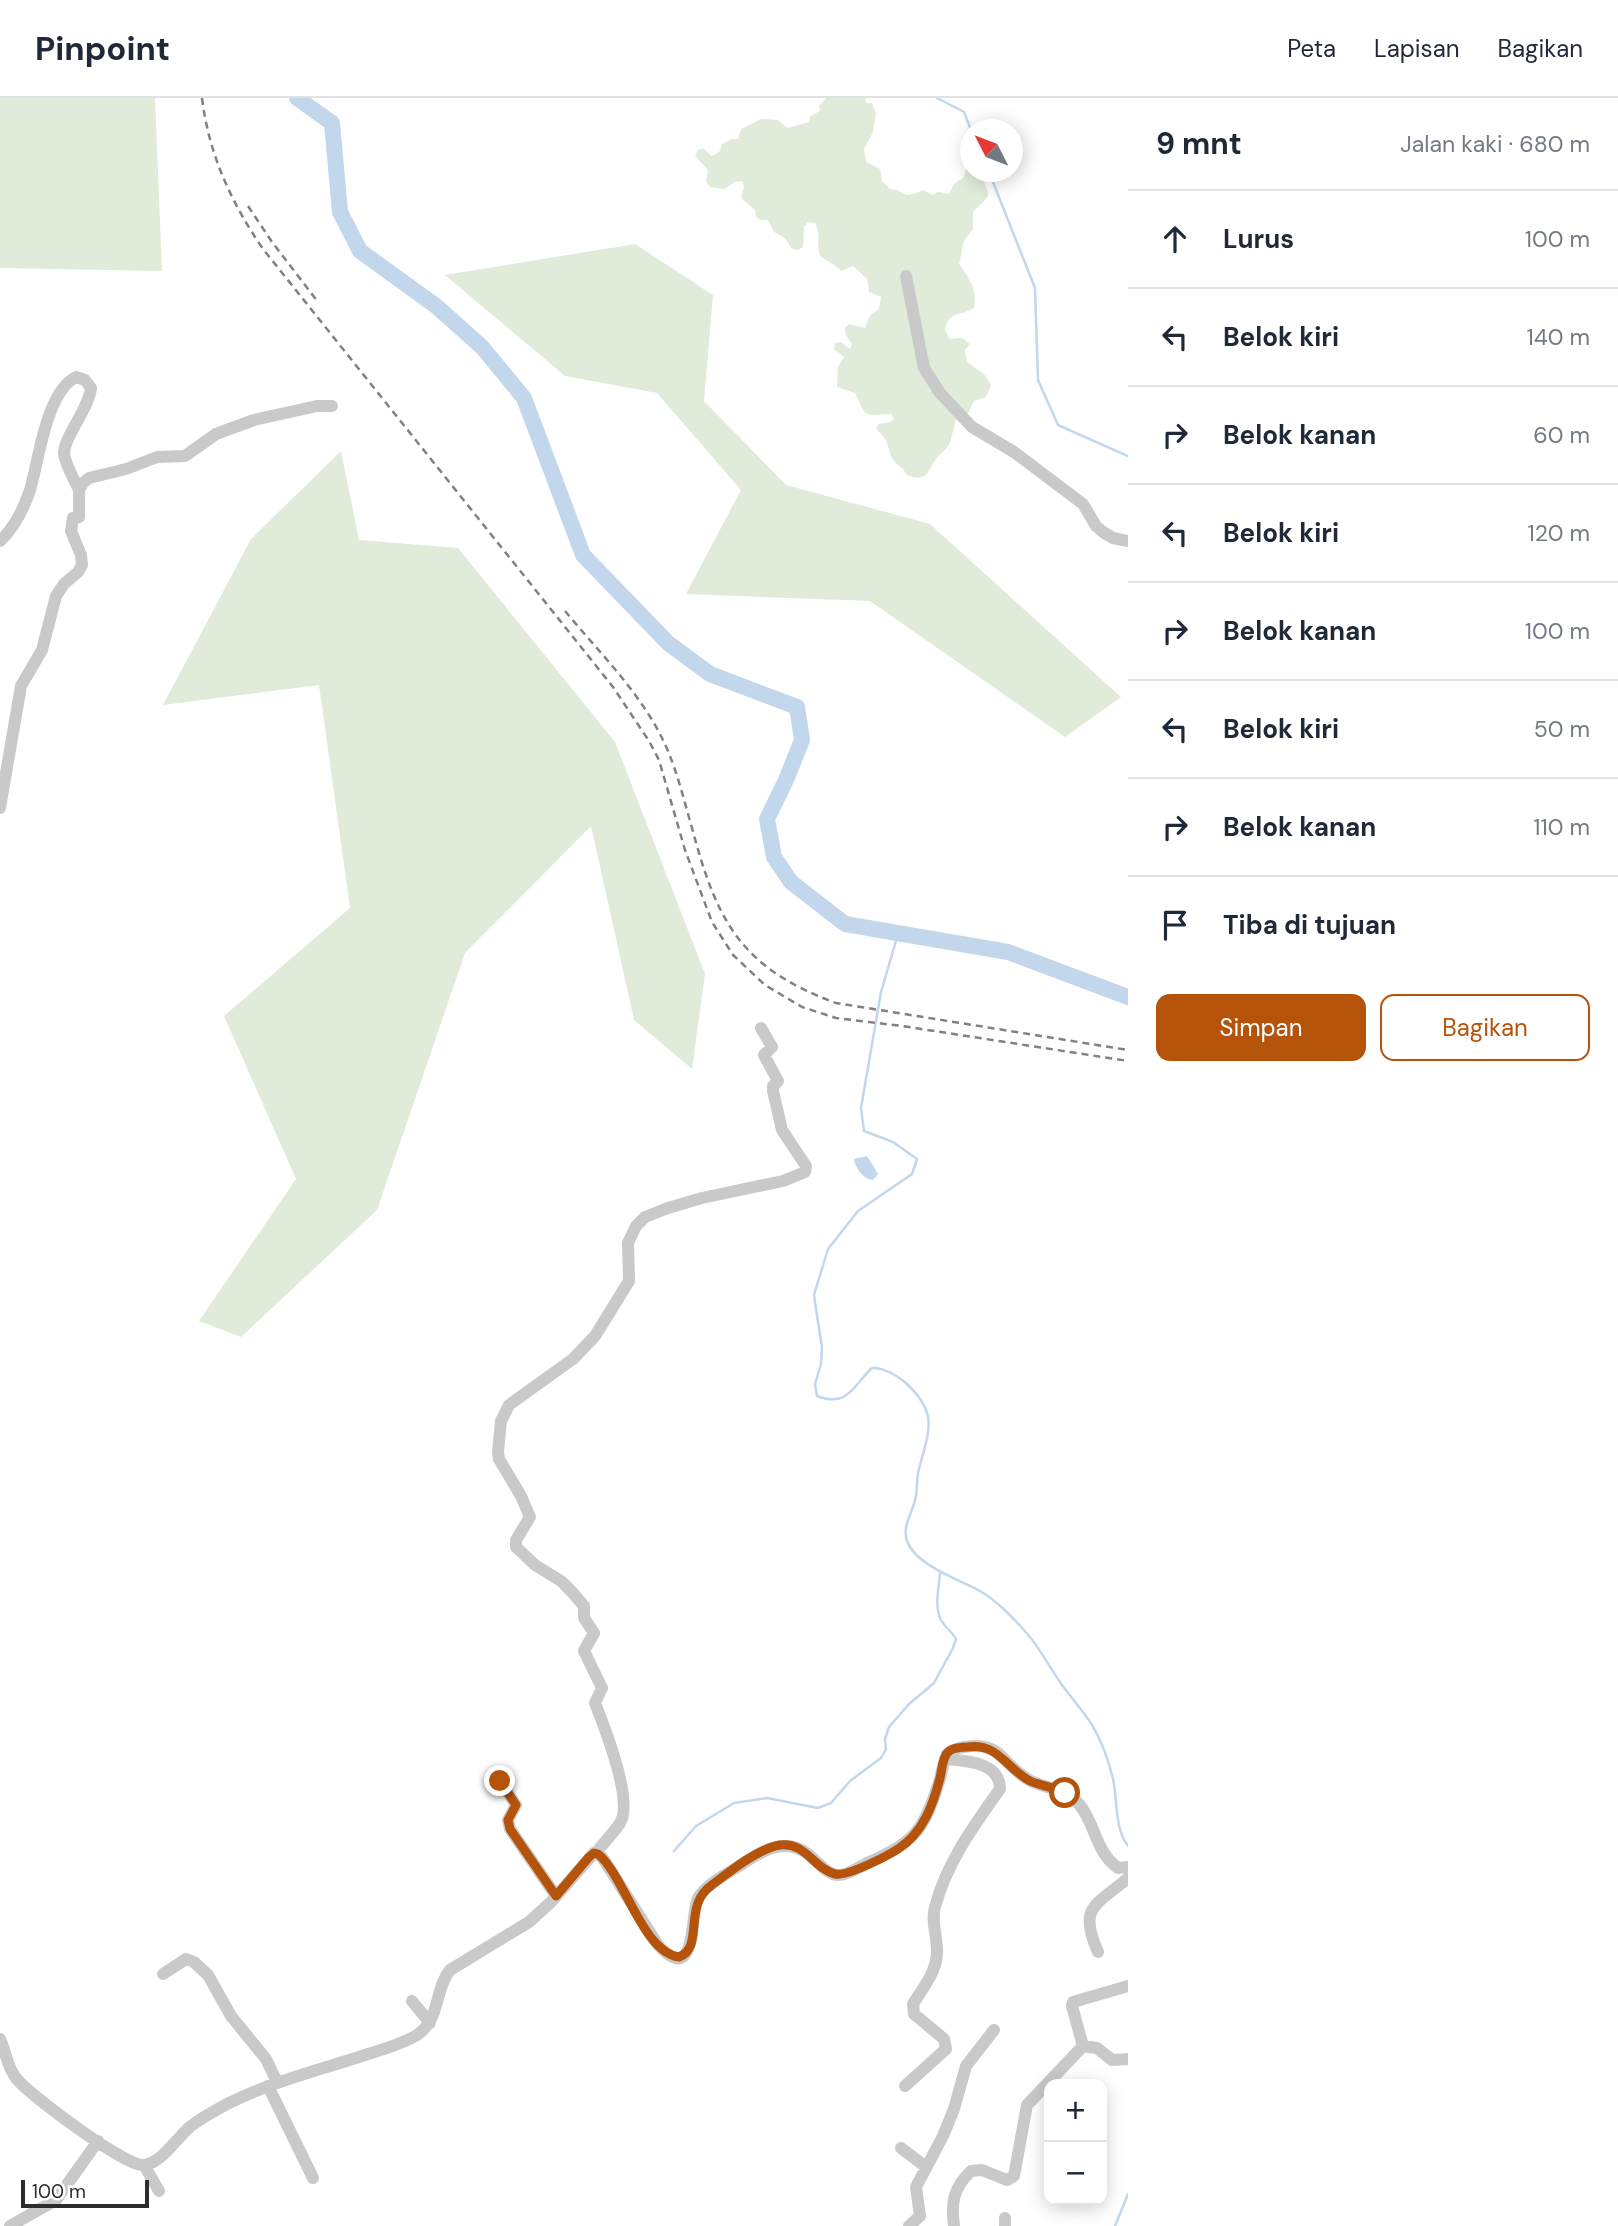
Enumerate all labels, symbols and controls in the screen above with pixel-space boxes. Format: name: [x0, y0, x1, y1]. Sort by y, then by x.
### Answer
text: Pinpoint: [35, 27, 170, 70]
text: Peta: [1287, 33, 1336, 64]
text: Lapisan: [1374, 33, 1459, 64]
text: Bagikan: [1497, 33, 1583, 64]
north arrow: [960, 119, 1023, 182]
text: 9 mnt: [1156, 124, 1242, 163]
text: Jalan kaki · 680 m: [1400, 129, 1590, 159]
icon: ahead: [1156, 220, 1194, 258]
text: Lurus: [1223, 222, 1294, 256]
text: 100 m: [1525, 224, 1590, 254]
icon: left: [1156, 318, 1194, 356]
text: Belok kiri: [1223, 320, 1339, 354]
text: 140 m: [1527, 322, 1590, 352]
icon: right: [1156, 416, 1194, 454]
text: Belok kanan: [1223, 418, 1376, 452]
text: 60 m: [1533, 420, 1590, 450]
icon: left: [1156, 514, 1194, 552]
text: Belok kiri: [1223, 516, 1339, 550]
text: 120 m: [1527, 518, 1590, 548]
icon: right: [1156, 612, 1194, 650]
text: Belok kanan: [1223, 614, 1376, 648]
text: 100 m: [1525, 616, 1590, 646]
icon: left: [1156, 710, 1194, 748]
text: Belok kiri: [1223, 712, 1339, 746]
text: 50 m: [1534, 714, 1590, 744]
icon: right: [1156, 808, 1194, 846]
text: Belok kanan: [1223, 810, 1376, 844]
text: 110 m: [1533, 812, 1590, 842]
icon: arrive: [1156, 906, 1194, 944]
text: Tiba di tujuan: [1223, 908, 1396, 942]
button: Simpan: [1156, 994, 1366, 1061]
button: Bagikan: [1380, 994, 1590, 1061]
route end: [484, 1765, 515, 1796]
route start: [1049, 1777, 1080, 1808]
map controls: [1044, 2079, 1107, 2205]
button: +: [1044, 2079, 1107, 2142]
button: −: [1044, 2142, 1107, 2205]
scale bar: [21, 2177, 149, 2209]
text: 100 m: [32, 2179, 86, 2204]

